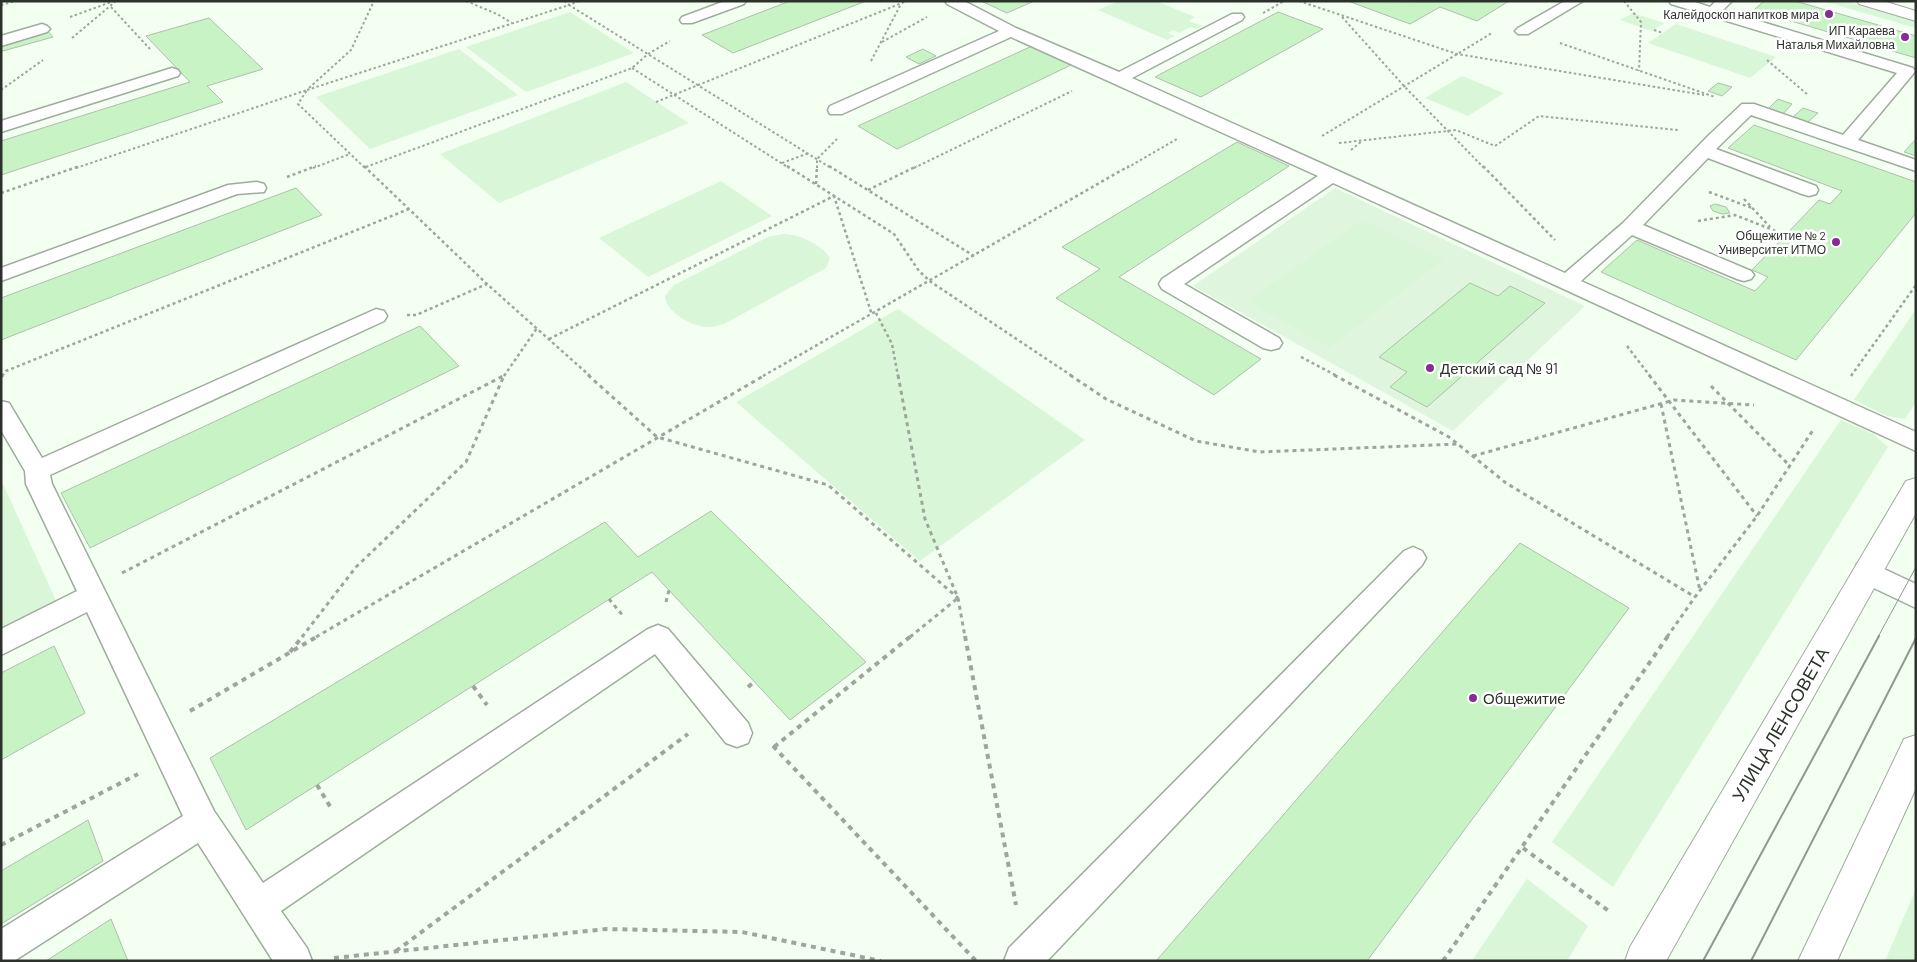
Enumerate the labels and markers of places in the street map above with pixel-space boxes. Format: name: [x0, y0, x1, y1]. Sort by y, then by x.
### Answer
place label: Калейдоскоп напитков мира: [1663, 7, 1819, 22]
marker: Калейдоскоп напитков мира: [1823, 8, 1835, 20]
place label: ИП Караева Наталья Михайловна: [1776, 23, 1895, 51]
marker: ИП Караева Наталья Михайловна: [1899, 31, 1911, 43]
place label: Общежитие № 2 Университет ИТМО: [1718, 228, 1826, 257]
marker: Общежитие № 2 Университет ИТМО: [1830, 236, 1842, 248]
place label: Детский сад № 91: [1440, 359, 1558, 377]
marker: Детский сад № 91: [1424, 362, 1436, 374]
place label: Общежитие: [1483, 689, 1566, 707]
marker: Общежитие: [1467, 692, 1479, 704]

